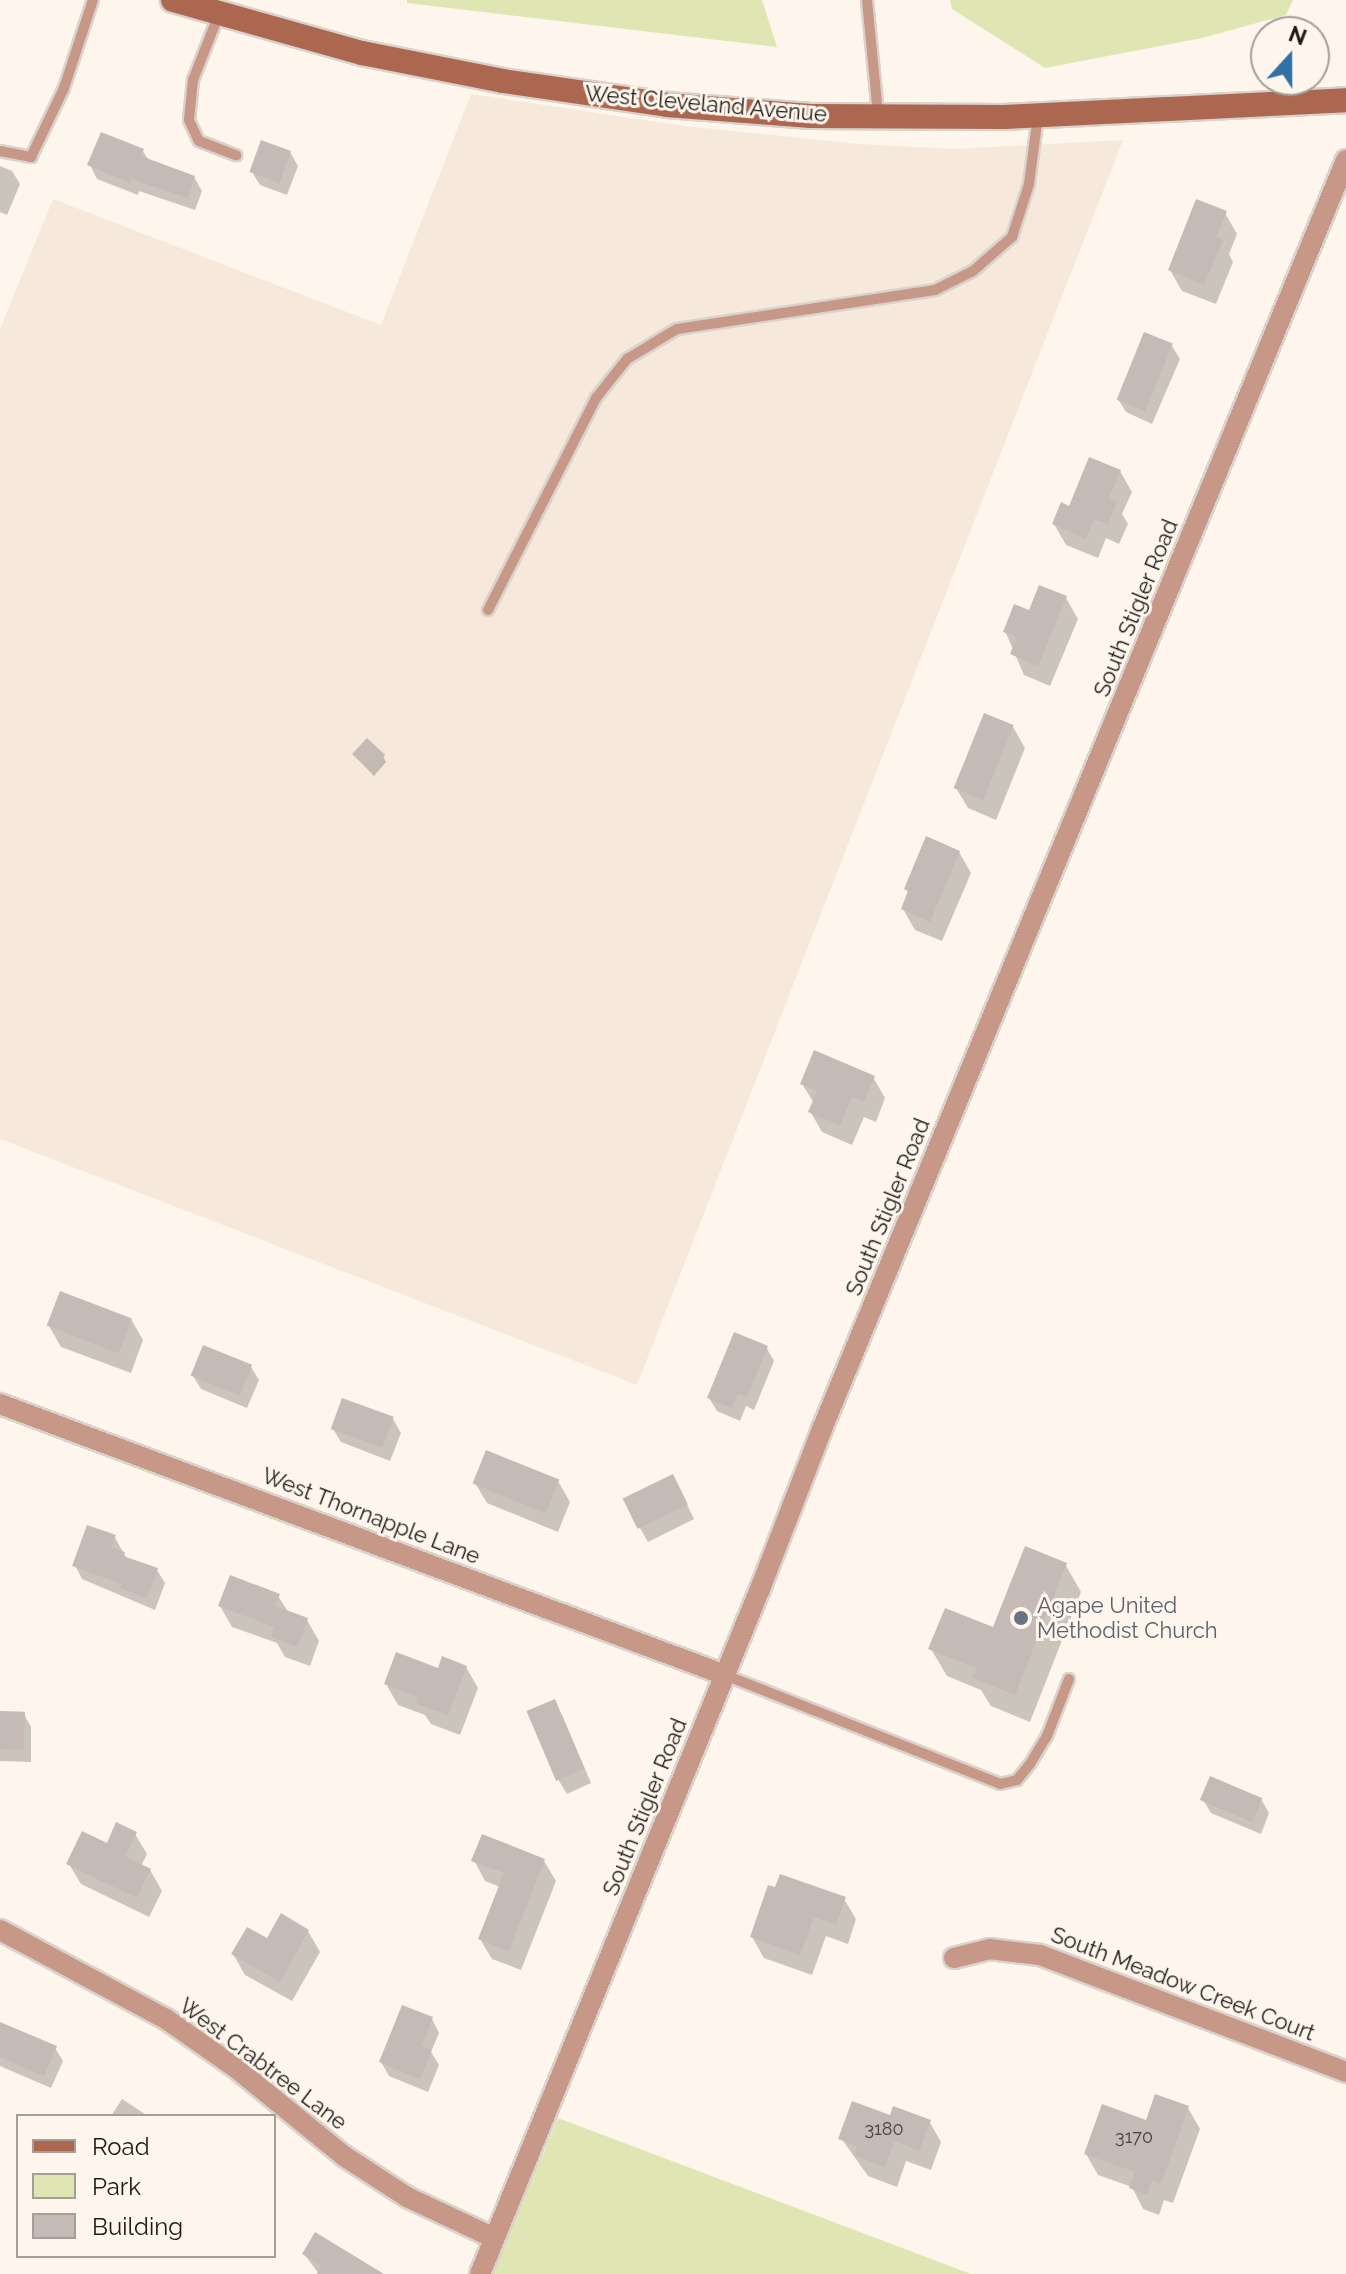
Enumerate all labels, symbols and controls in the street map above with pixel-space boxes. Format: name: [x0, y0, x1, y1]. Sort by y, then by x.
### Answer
north arrow: [1250, 16, 1330, 96]
text: N: [1285, 20, 1310, 51]
street label: West Cleveland Avenue: [584, 80, 828, 128]
street label: South Stigler Road: [1088, 515, 1184, 701]
street label: South Stigler Road: [840, 1114, 936, 1300]
street label: West Thornapple Lane: [258, 1462, 484, 1570]
place label: Agape United Methodist Church: [1037, 1592, 1218, 1644]
marker: Agape United Methodist Church: [1012, 1609, 1030, 1627]
street label: South Stigler Road: [597, 1714, 693, 1900]
street label: South Meadow Creek Court: [1047, 1921, 1319, 2047]
street label: West Crabtree Lane: [174, 1992, 352, 2136]
legend: [16, 2114, 276, 2258]
house number: 3180: [864, 2118, 904, 2140]
house number: 3170: [1115, 2126, 1153, 2148]
text: Road: [92, 2132, 150, 2161]
text: Park: [92, 2172, 141, 2201]
text: Building: [92, 2212, 183, 2241]

